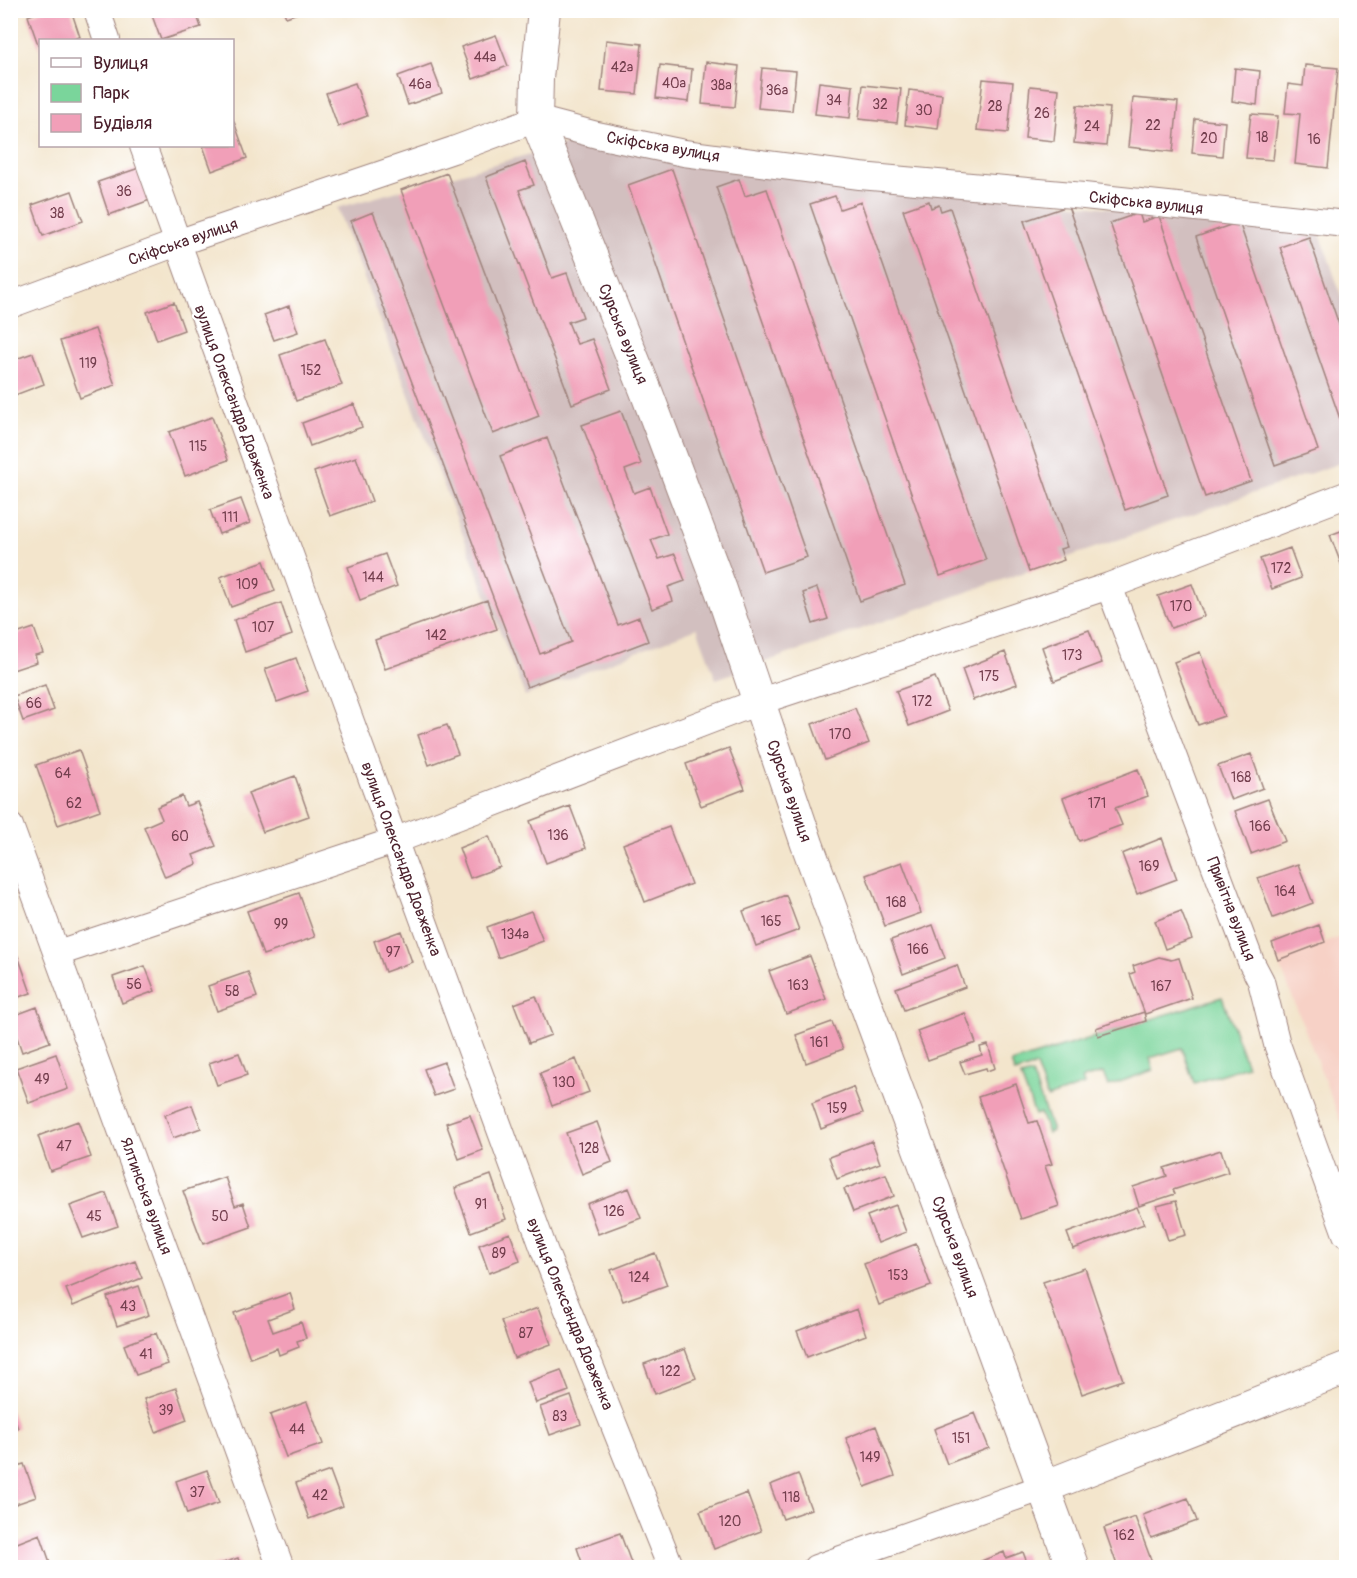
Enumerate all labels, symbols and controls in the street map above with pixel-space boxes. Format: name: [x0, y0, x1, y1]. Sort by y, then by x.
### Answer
legend: [39, 39, 234, 147]
house number: 44а: [474, 49, 496, 66]
text: Вулиця: [93, 52, 148, 75]
house number: 42а: [611, 59, 633, 76]
house number: 40а: [662, 75, 686, 92]
house number: 46а: [409, 76, 431, 93]
house number: 38а: [710, 77, 732, 94]
text: Парк: [93, 82, 130, 105]
house number: 36а: [766, 82, 788, 99]
house number: 34: [826, 92, 842, 109]
house number: 32: [872, 96, 888, 113]
house number: 28: [988, 98, 1002, 115]
house number: 30: [915, 102, 933, 119]
house number: 26: [1034, 105, 1050, 122]
text: Будівля: [93, 112, 152, 135]
house number: 22: [1145, 117, 1161, 134]
house number: 24: [1084, 118, 1100, 135]
street label: Скіфська вулиця: [605, 127, 721, 167]
house number: 18: [1256, 129, 1268, 146]
house number: 20: [1200, 130, 1218, 147]
house number: 16: [1307, 131, 1321, 148]
house number: 36: [116, 183, 132, 200]
street label: Скіфська вулиця: [1088, 187, 1204, 219]
house number: 38: [50, 205, 64, 222]
street label: Скіфська вулиця: [126, 214, 240, 270]
street label: Сурська вулиця: [594, 281, 652, 387]
street label: вулиця Олександра Довженка: [189, 302, 279, 502]
house number: 119: [79, 355, 97, 372]
house number: 152: [301, 362, 322, 379]
house number: 115: [189, 438, 207, 455]
house number: 111: [222, 509, 238, 526]
house number: 172: [1271, 560, 1292, 577]
house number: 144: [362, 569, 384, 586]
house number: 109: [236, 576, 258, 593]
house number: 170: [1170, 598, 1192, 615]
house number: 107: [252, 619, 275, 636]
house number: 142: [425, 627, 447, 644]
house number: 173: [1062, 647, 1083, 664]
house number: 175: [979, 668, 999, 685]
house number: 172: [912, 693, 933, 710]
house number: 66: [26, 695, 42, 712]
house number: 170: [829, 726, 851, 743]
street label: Сурська вулиця: [762, 737, 816, 845]
street label: вулиця Олександра Довженка: [356, 759, 446, 959]
house number: 64: [55, 765, 71, 782]
house number: 168: [1231, 769, 1251, 786]
house number: 62: [66, 795, 82, 812]
house number: 171: [1088, 795, 1106, 812]
house number: 166: [1249, 818, 1271, 835]
house number: 136: [547, 827, 569, 844]
house number: 60: [171, 828, 189, 845]
street label: Привітна вулиця: [1202, 854, 1260, 964]
house number: 169: [1139, 858, 1159, 875]
house number: 164: [1274, 883, 1296, 900]
house number: 168: [886, 894, 906, 911]
house number: 165: [760, 913, 782, 930]
house number: 99: [274, 916, 288, 933]
house number: 134а: [501, 926, 529, 943]
house number: 166: [907, 941, 929, 958]
house number: 97: [386, 944, 401, 961]
house number: 56: [126, 976, 142, 993]
house number: 163: [787, 977, 809, 994]
house number: 167: [1151, 978, 1172, 995]
house number: 58: [225, 983, 239, 1000]
house number: 161: [809, 1034, 829, 1051]
house number: 49: [34, 1071, 50, 1088]
house number: 130: [553, 1074, 575, 1091]
house number: 159: [827, 1100, 847, 1117]
street label: Ялтинська вулиця: [116, 1135, 176, 1257]
house number: 47: [56, 1138, 72, 1155]
house number: 128: [579, 1140, 599, 1157]
street label: Сурська вулиця: [927, 1193, 983, 1301]
house number: 91: [475, 1196, 487, 1213]
house number: 126: [603, 1203, 625, 1220]
house number: 45: [86, 1208, 102, 1225]
house number: 50: [211, 1208, 229, 1225]
street label: вулиця Олександра Довженка: [522, 1215, 618, 1413]
house number: 89: [492, 1245, 506, 1262]
house number: 153: [888, 1267, 909, 1284]
house number: 124: [628, 1269, 650, 1286]
house number: 43: [120, 1298, 136, 1315]
house number: 87: [519, 1325, 534, 1342]
house number: 41: [139, 1346, 153, 1363]
house number: 122: [659, 1363, 681, 1380]
house number: 39: [158, 1402, 174, 1419]
house number: 83: [553, 1408, 568, 1425]
house number: 44: [289, 1421, 305, 1438]
house number: 151: [952, 1430, 970, 1447]
house number: 149: [860, 1449, 880, 1466]
house number: 37: [189, 1484, 205, 1501]
house number: 42: [312, 1487, 328, 1504]
house number: 118: [782, 1489, 800, 1506]
house number: 120: [719, 1513, 741, 1530]
house number: 162: [1113, 1527, 1135, 1544]

